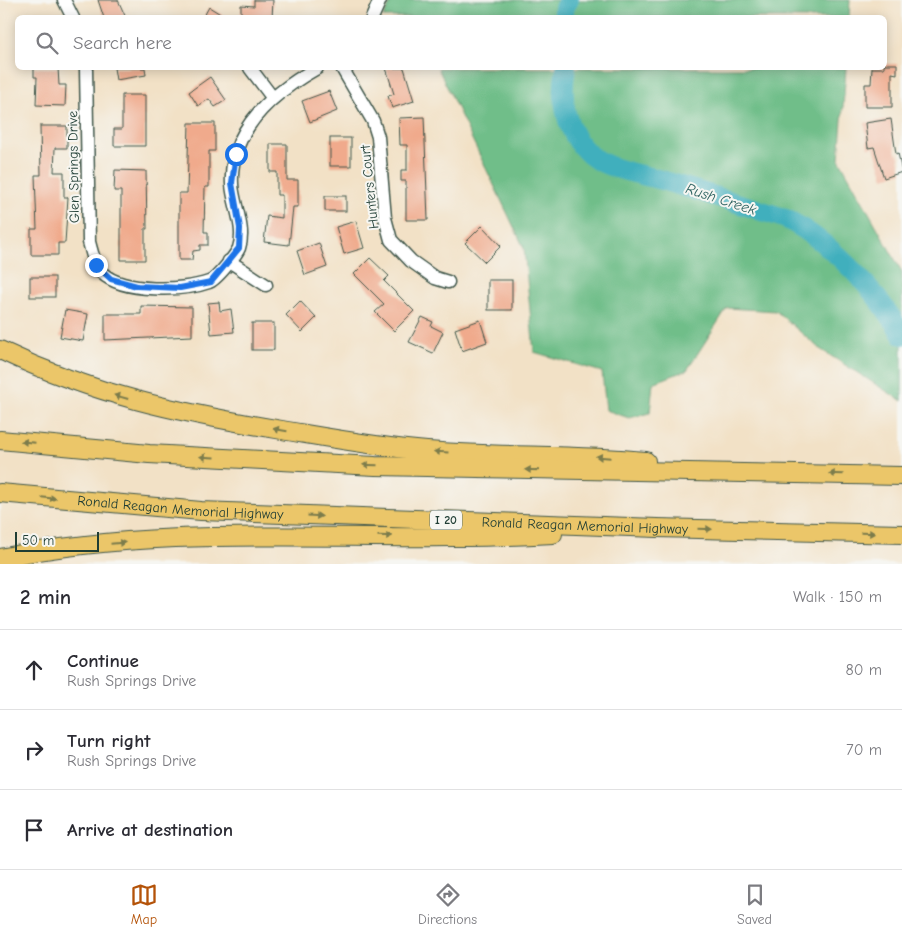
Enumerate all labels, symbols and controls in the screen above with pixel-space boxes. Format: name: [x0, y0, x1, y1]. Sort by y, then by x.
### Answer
search box: [15, 15, 887, 70]
icon: search: [33, 29, 61, 57]
text: Search here: [73, 32, 172, 54]
street label: Glen Springs Drive: [64, 111, 83, 223]
route start: [225, 143, 248, 166]
street label: Hunters Court: [357, 143, 382, 230]
water label: Rush Creek: [683, 179, 759, 219]
route end: [85, 254, 108, 277]
one-way arrow: [113, 393, 128, 401]
one-way arrow: [271, 425, 287, 433]
one-way arrow: [20, 438, 36, 446]
one-way arrow: [432, 447, 448, 455]
one-way arrow: [199, 453, 215, 461]
one-way arrow: [595, 453, 611, 461]
one-way arrow: [362, 461, 378, 469]
one-way arrow: [524, 465, 540, 473]
one-way arrow: [828, 470, 844, 478]
street label: Ronald Reagan Memorial Highway: [77, 492, 284, 523]
one-way arrow: [41, 494, 57, 502]
road number: I 20: [430, 510, 462, 530]
one-way arrow: [308, 513, 324, 521]
street label: Ronald Reagan Memorial Highway: [481, 513, 689, 538]
one-way arrow: [697, 526, 713, 534]
scale bar: [15, 529, 99, 552]
one-way arrow: [860, 529, 876, 537]
text: 50 m: [22, 532, 54, 549]
one-way arrow: [377, 532, 393, 540]
one-way arrow: [110, 539, 126, 547]
text: 2 min: [20, 585, 71, 609]
text: Walk · 150 m: [793, 588, 882, 606]
text: Continue: [67, 650, 139, 672]
icon: ahead: [20, 656, 48, 684]
text: 80 m: [845, 661, 882, 679]
text: Rush Springs Drive: [67, 672, 196, 690]
text: Turn right: [67, 730, 151, 752]
icon: right: [20, 736, 48, 764]
text: 70 m: [846, 741, 882, 759]
text: Rush Springs Drive: [67, 752, 196, 770]
icon: arrive: [20, 816, 48, 844]
text: Arrive at destination: [67, 819, 233, 841]
tab: Map: [130, 881, 158, 928]
tab: Directions: [418, 881, 477, 928]
tab: Saved: [737, 881, 772, 928]

